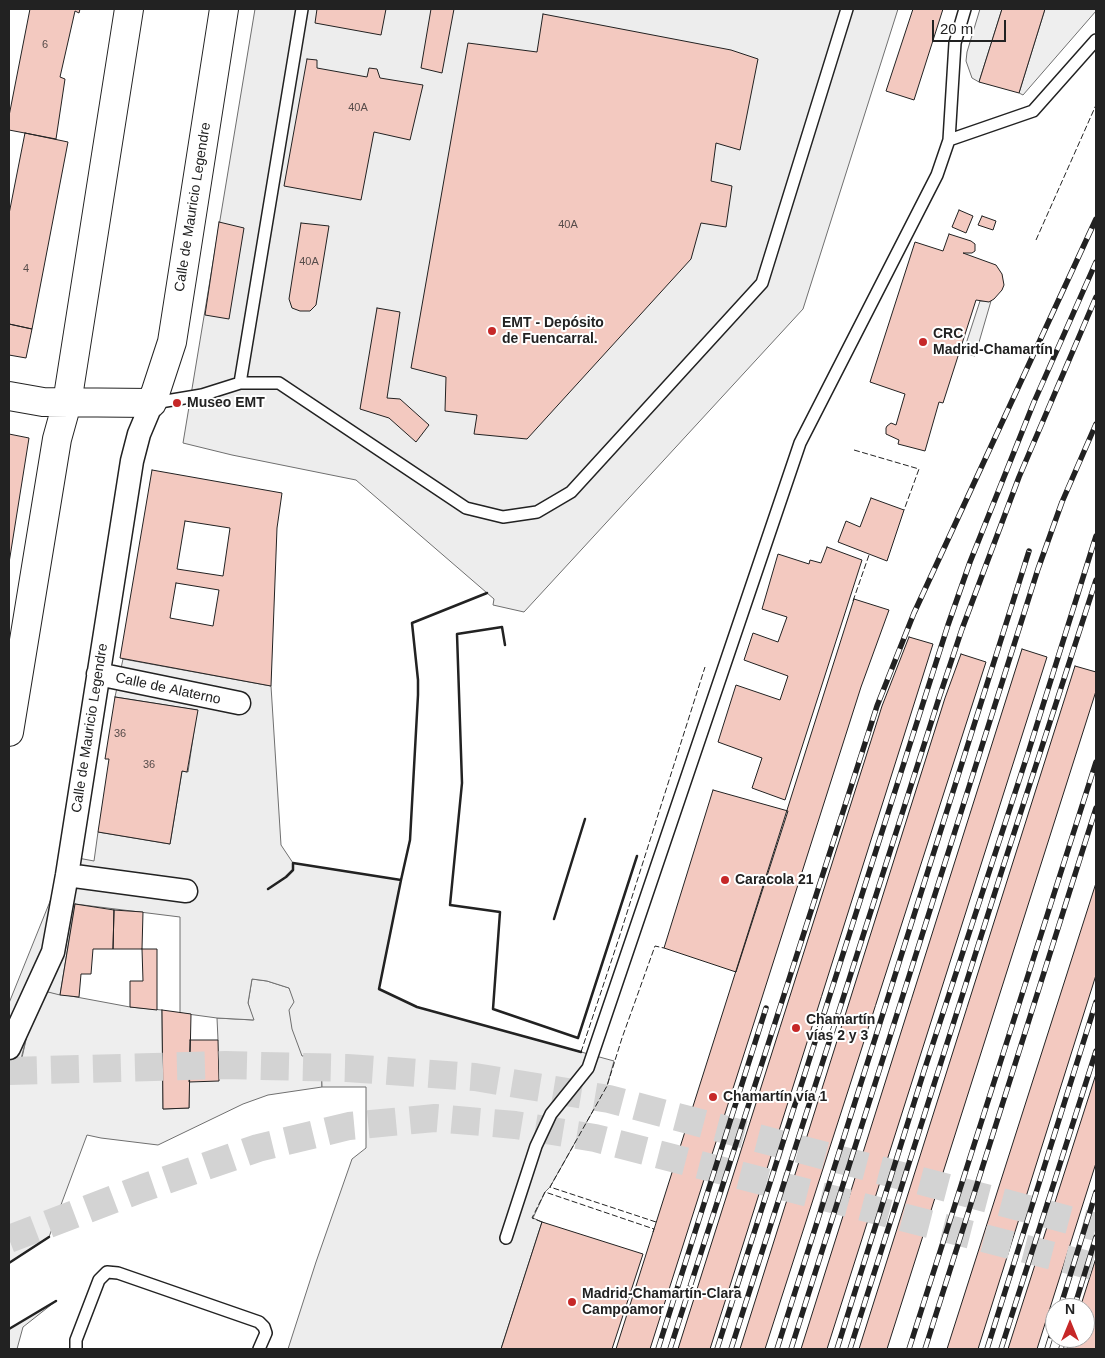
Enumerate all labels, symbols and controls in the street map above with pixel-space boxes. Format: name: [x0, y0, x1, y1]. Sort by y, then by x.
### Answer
scale bar: [935, 10, 1009, 42]
text: 20 m: [940, 20, 973, 37]
house number: 6: [42, 38, 48, 52]
house number: 40A: [348, 101, 368, 115]
street label: Calle de Mauricio Legendre: [171, 121, 215, 293]
house number: 40A: [558, 218, 578, 232]
house number: 40A: [299, 255, 319, 269]
house number: 4: [23, 262, 29, 276]
place label: EMT - Depósito de Fuencarral.: [502, 315, 604, 348]
marker: EMT - Depósito de Fuencarral.: [486, 325, 498, 337]
place label: CRC Madrid-Chamartín: [933, 326, 1053, 358]
marker: CRC Madrid-Chamartín: [917, 336, 929, 348]
place label: Museo EMT: [187, 395, 265, 411]
marker: Museo EMT: [171, 397, 183, 409]
street label: Calle de Mauricio Legendre: [68, 642, 112, 814]
street label: Calle de Alaterno: [114, 670, 222, 708]
house number: 36: [114, 727, 126, 741]
house number: 36: [143, 758, 155, 772]
place label: Caracola 21: [735, 872, 814, 888]
marker: Caracola 21: [719, 874, 731, 886]
place label: Chamartín vías 2 y 3: [806, 1012, 875, 1044]
marker: Chamartín vías 2 y 3: [790, 1022, 802, 1034]
place label: Chamartín vía 1: [723, 1089, 827, 1105]
marker: Chamartín vía 1: [707, 1091, 719, 1103]
place label: Madrid-Chamartín-Clara Campoamor: [582, 1286, 741, 1318]
marker: Madrid-Chamartín-Clara Campoamor: [566, 1296, 578, 1308]
north arrow: [1045, 1298, 1095, 1348]
text: N: [1065, 1301, 1075, 1317]

